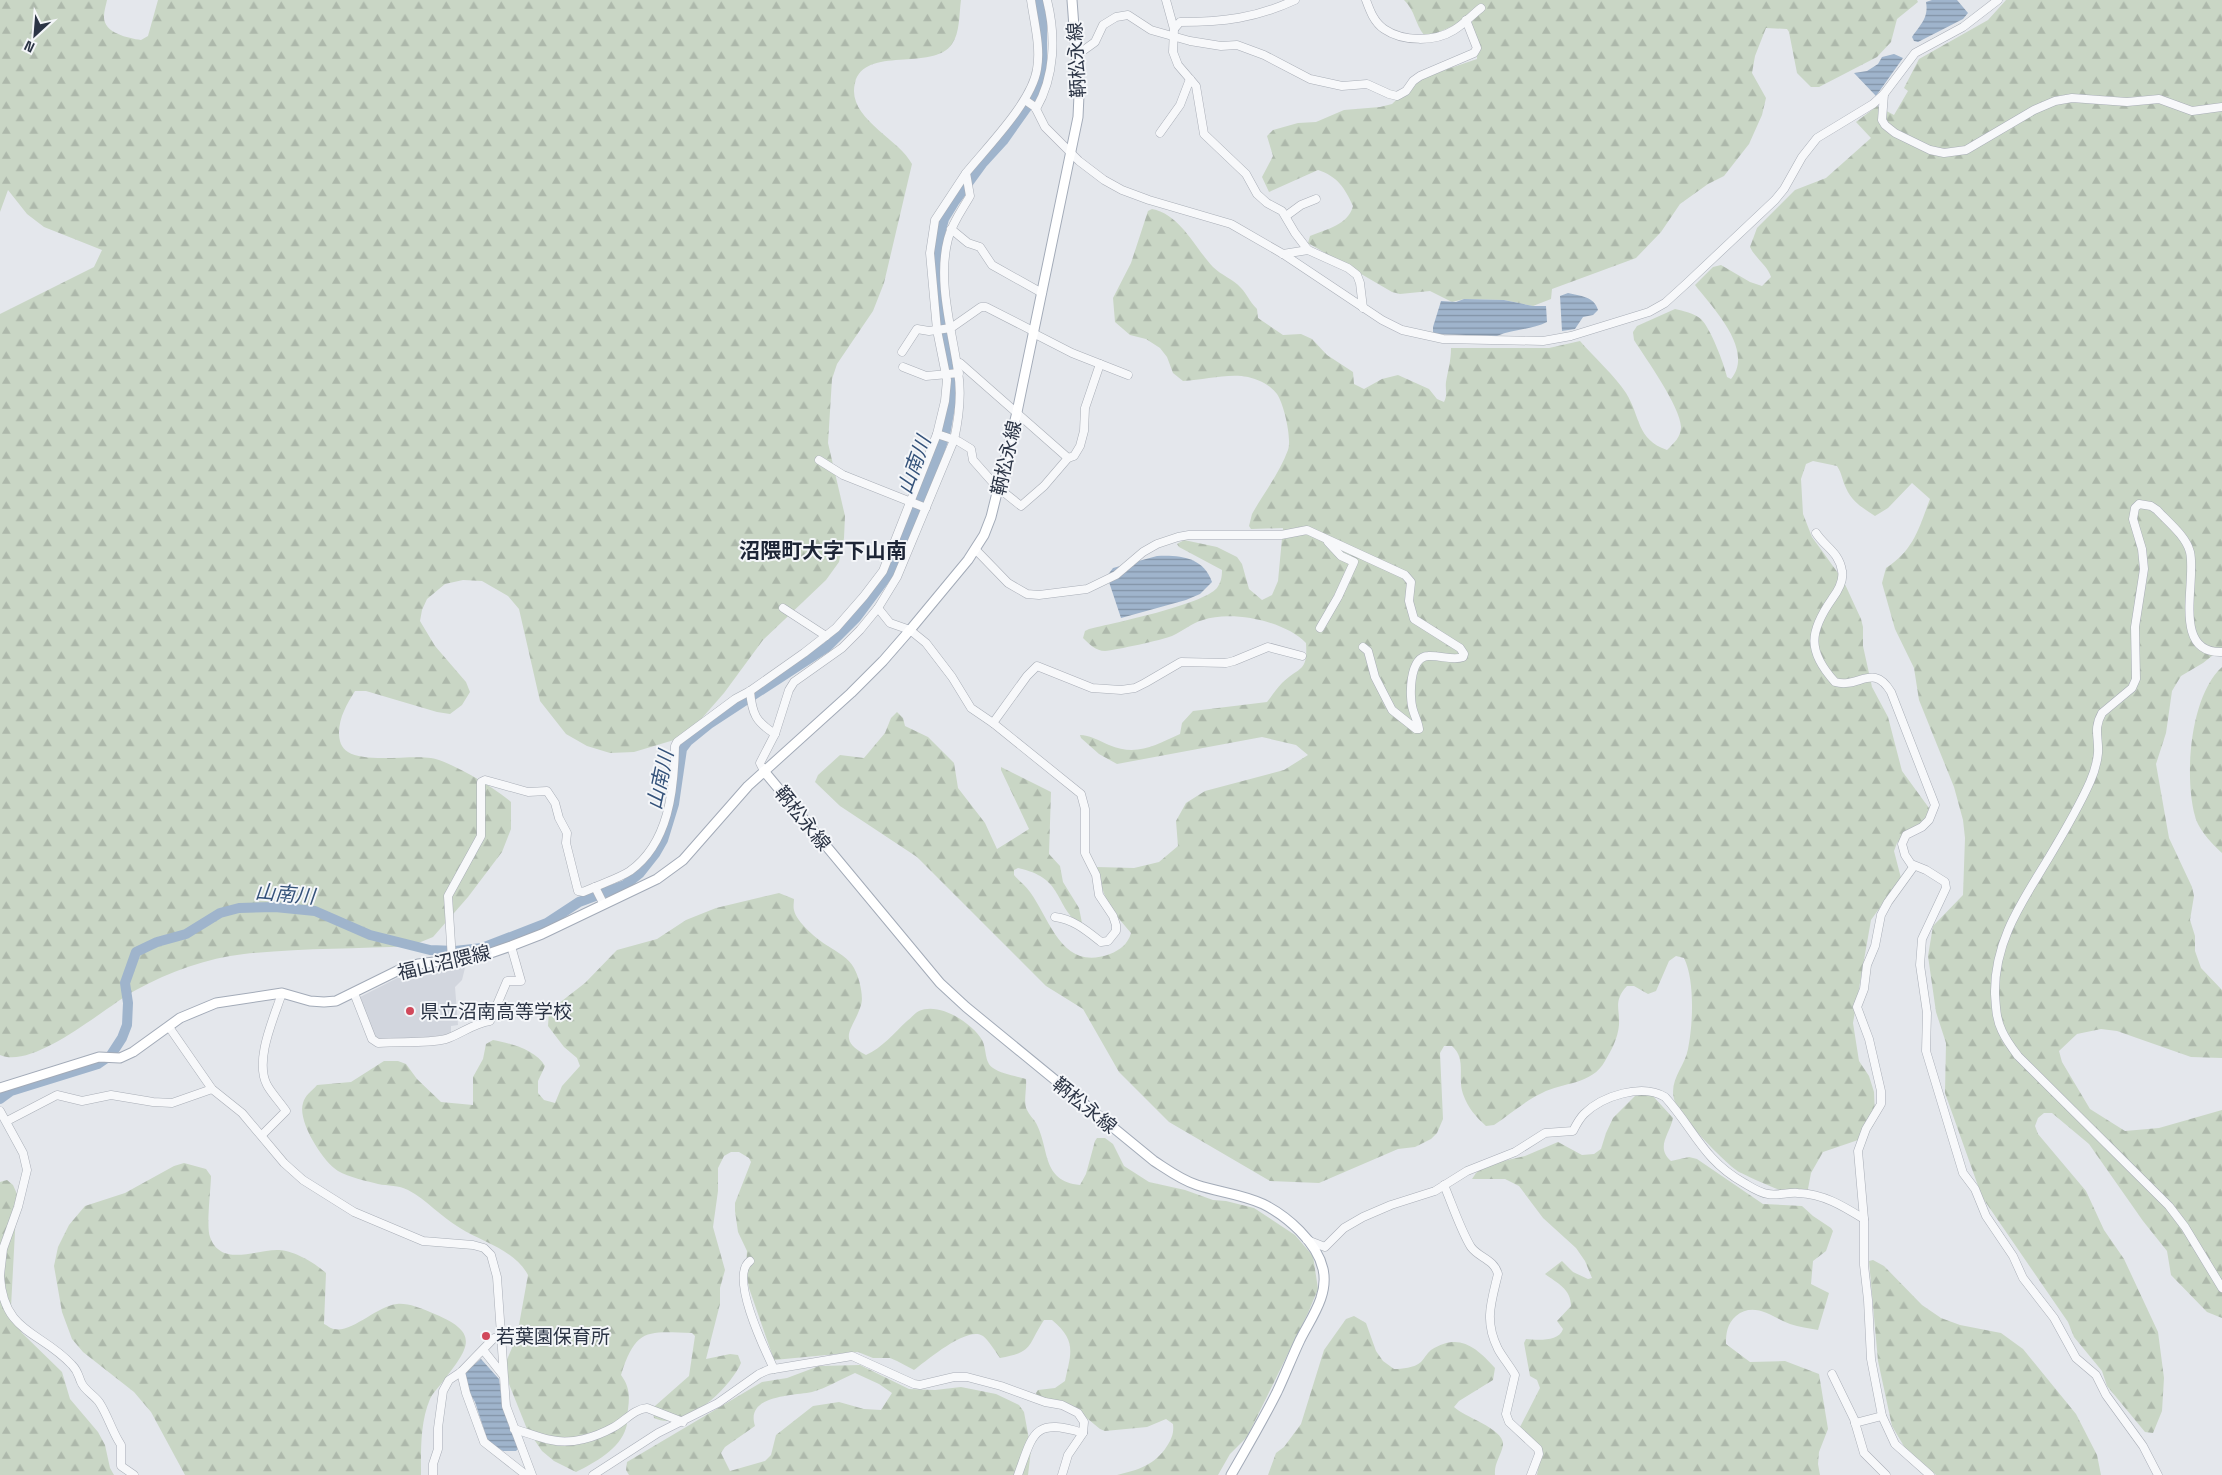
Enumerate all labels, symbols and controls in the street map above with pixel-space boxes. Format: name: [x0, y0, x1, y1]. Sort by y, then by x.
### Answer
north arrow: [10, 10, 60, 60]
street label: 鞆松永線: [1062, 21, 1091, 99]
text: N: [21, 37, 37, 57]
street label: 鞆松永線: [986, 418, 1027, 498]
water label: 山南川: [892, 430, 937, 498]
district label: 沼隈町大字下山南: [739, 537, 907, 564]
water label: 山南川: [641, 746, 679, 812]
street label: 鞆松永線: [769, 781, 836, 856]
water label: 山南川: [254, 878, 318, 910]
street label: 福山沼隈線: [395, 940, 493, 985]
place label: 県立沼南高等学校: [420, 999, 572, 1024]
marker: 県立沼南高等学校: [404, 1005, 416, 1017]
street label: 鞆松永線: [1047, 1072, 1122, 1139]
place label: 若葉園保育所: [496, 1324, 610, 1349]
marker: 若葉園保育所: [480, 1330, 492, 1342]

